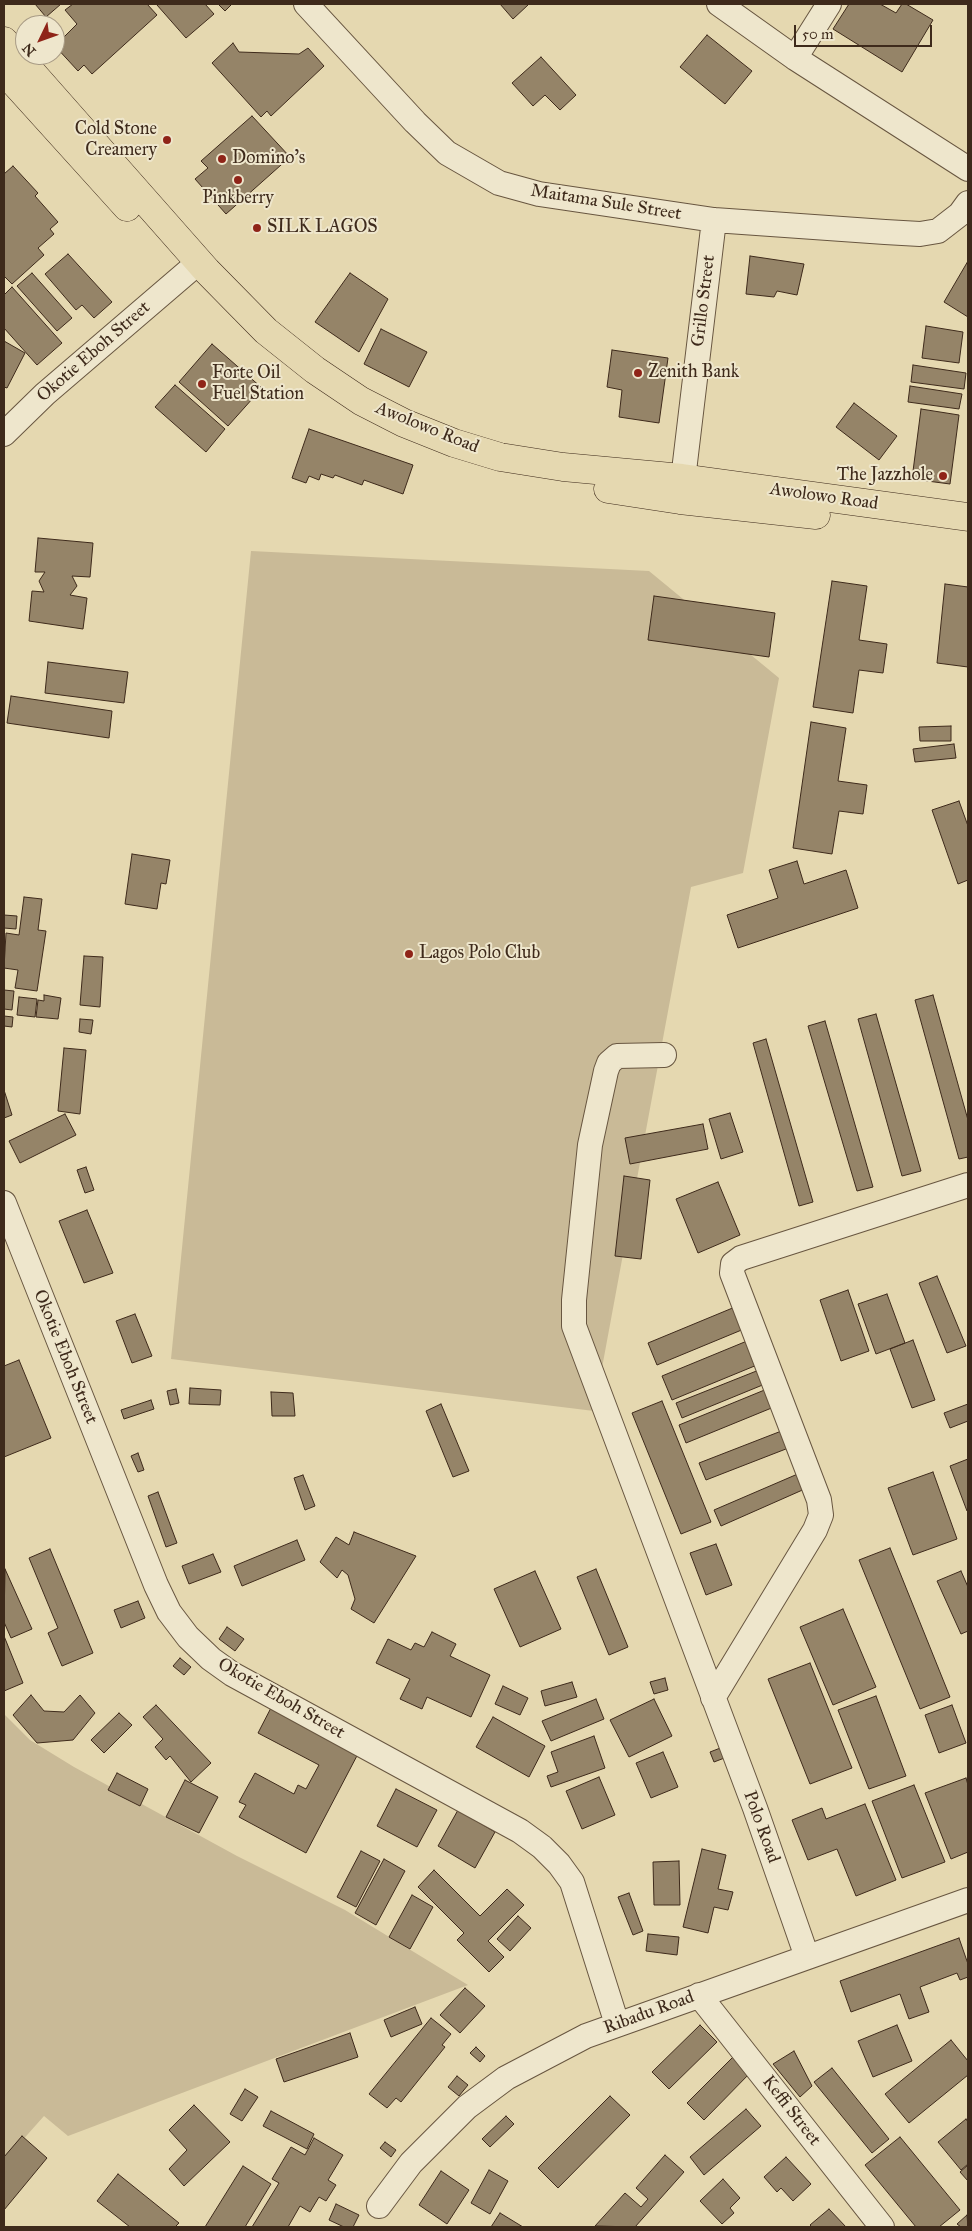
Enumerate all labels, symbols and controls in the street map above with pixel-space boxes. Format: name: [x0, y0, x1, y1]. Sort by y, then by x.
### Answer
north arrow: [15, 15, 65, 65]
scale bar: [797, 15, 934, 47]
text: 50 m: [802, 25, 834, 43]
text: N: [19, 40, 40, 60]
place label: Cold Stone Creamery: [75, 119, 157, 162]
marker: Cold Stone Creamery: [161, 134, 173, 146]
place label: Domino's: [232, 148, 305, 170]
marker: Domino's: [216, 153, 228, 165]
marker: Pinkberry: [232, 174, 244, 186]
street label: Maitama Sule Street: [529, 180, 683, 226]
place label: Pinkberry: [202, 188, 274, 210]
place label: SILK LAGOS: [267, 217, 378, 239]
marker: SILK LAGOS: [251, 222, 263, 234]
street label: Grillo Street: [688, 254, 720, 348]
street label: Okotie Eboh Street: [33, 297, 155, 407]
place label: Zenith Bank: [648, 362, 739, 384]
place label: Forte Oil Fuel Station: [212, 363, 304, 406]
marker: Zenith Bank: [632, 367, 644, 379]
marker: Forte Oil Fuel Station: [196, 378, 208, 390]
street label: Awolowo Road: [372, 397, 482, 459]
place label: The Jazzhole: [837, 465, 933, 487]
marker: The Jazzhole: [937, 470, 949, 482]
street label: Awolowo Road: [768, 479, 880, 515]
place label: Lagos Polo Club: [419, 943, 540, 965]
marker: Lagos Polo Club: [403, 948, 415, 960]
street label: Okotie Eboh Street: [28, 1287, 102, 1427]
street label: Okotie Eboh Street: [214, 1654, 348, 1744]
street label: Polo Road: [738, 1788, 784, 1866]
street label: Ribadu Road: [601, 1987, 697, 2039]
street label: Keffi Street: [757, 2072, 825, 2150]

